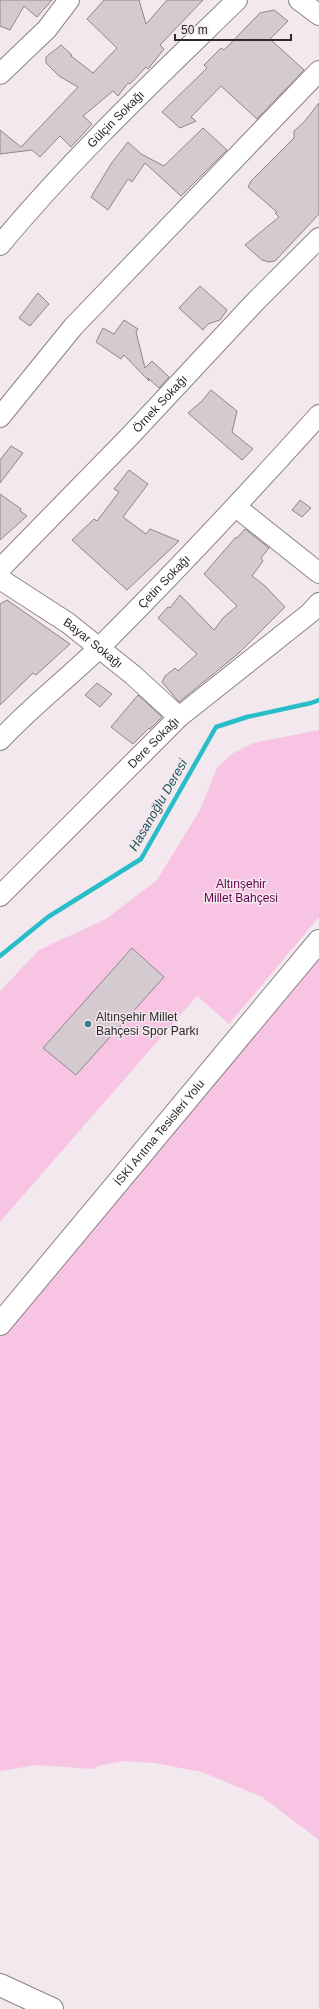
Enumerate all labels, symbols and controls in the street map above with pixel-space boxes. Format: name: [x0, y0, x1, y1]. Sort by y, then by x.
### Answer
scale bar: [175, 16, 291, 42]
text: 50 m: [181, 23, 208, 37]
street label: Gülçin Sokağı: [84, 88, 147, 151]
street label: Örnek Sokağı: [130, 372, 190, 435]
street label: Çetin Sokağı: [135, 552, 193, 611]
street label: Bayar Sokağı: [61, 615, 126, 671]
street label: Dere Sokağı: [125, 714, 182, 771]
water label: Hasanoğlu Deresi: [126, 756, 191, 853]
park label: Altınşehir Millet Bahçesi: [204, 877, 278, 905]
place label: Altınşehir Millet Bahçesi Spor Parkı: [96, 1010, 199, 1038]
marker: Altınşehir Millet Bahçesi Spor Parkı: [83, 1019, 93, 1029]
street label: İSKİ Arıtma Tesisleri Yolu: [111, 1077, 207, 1188]

